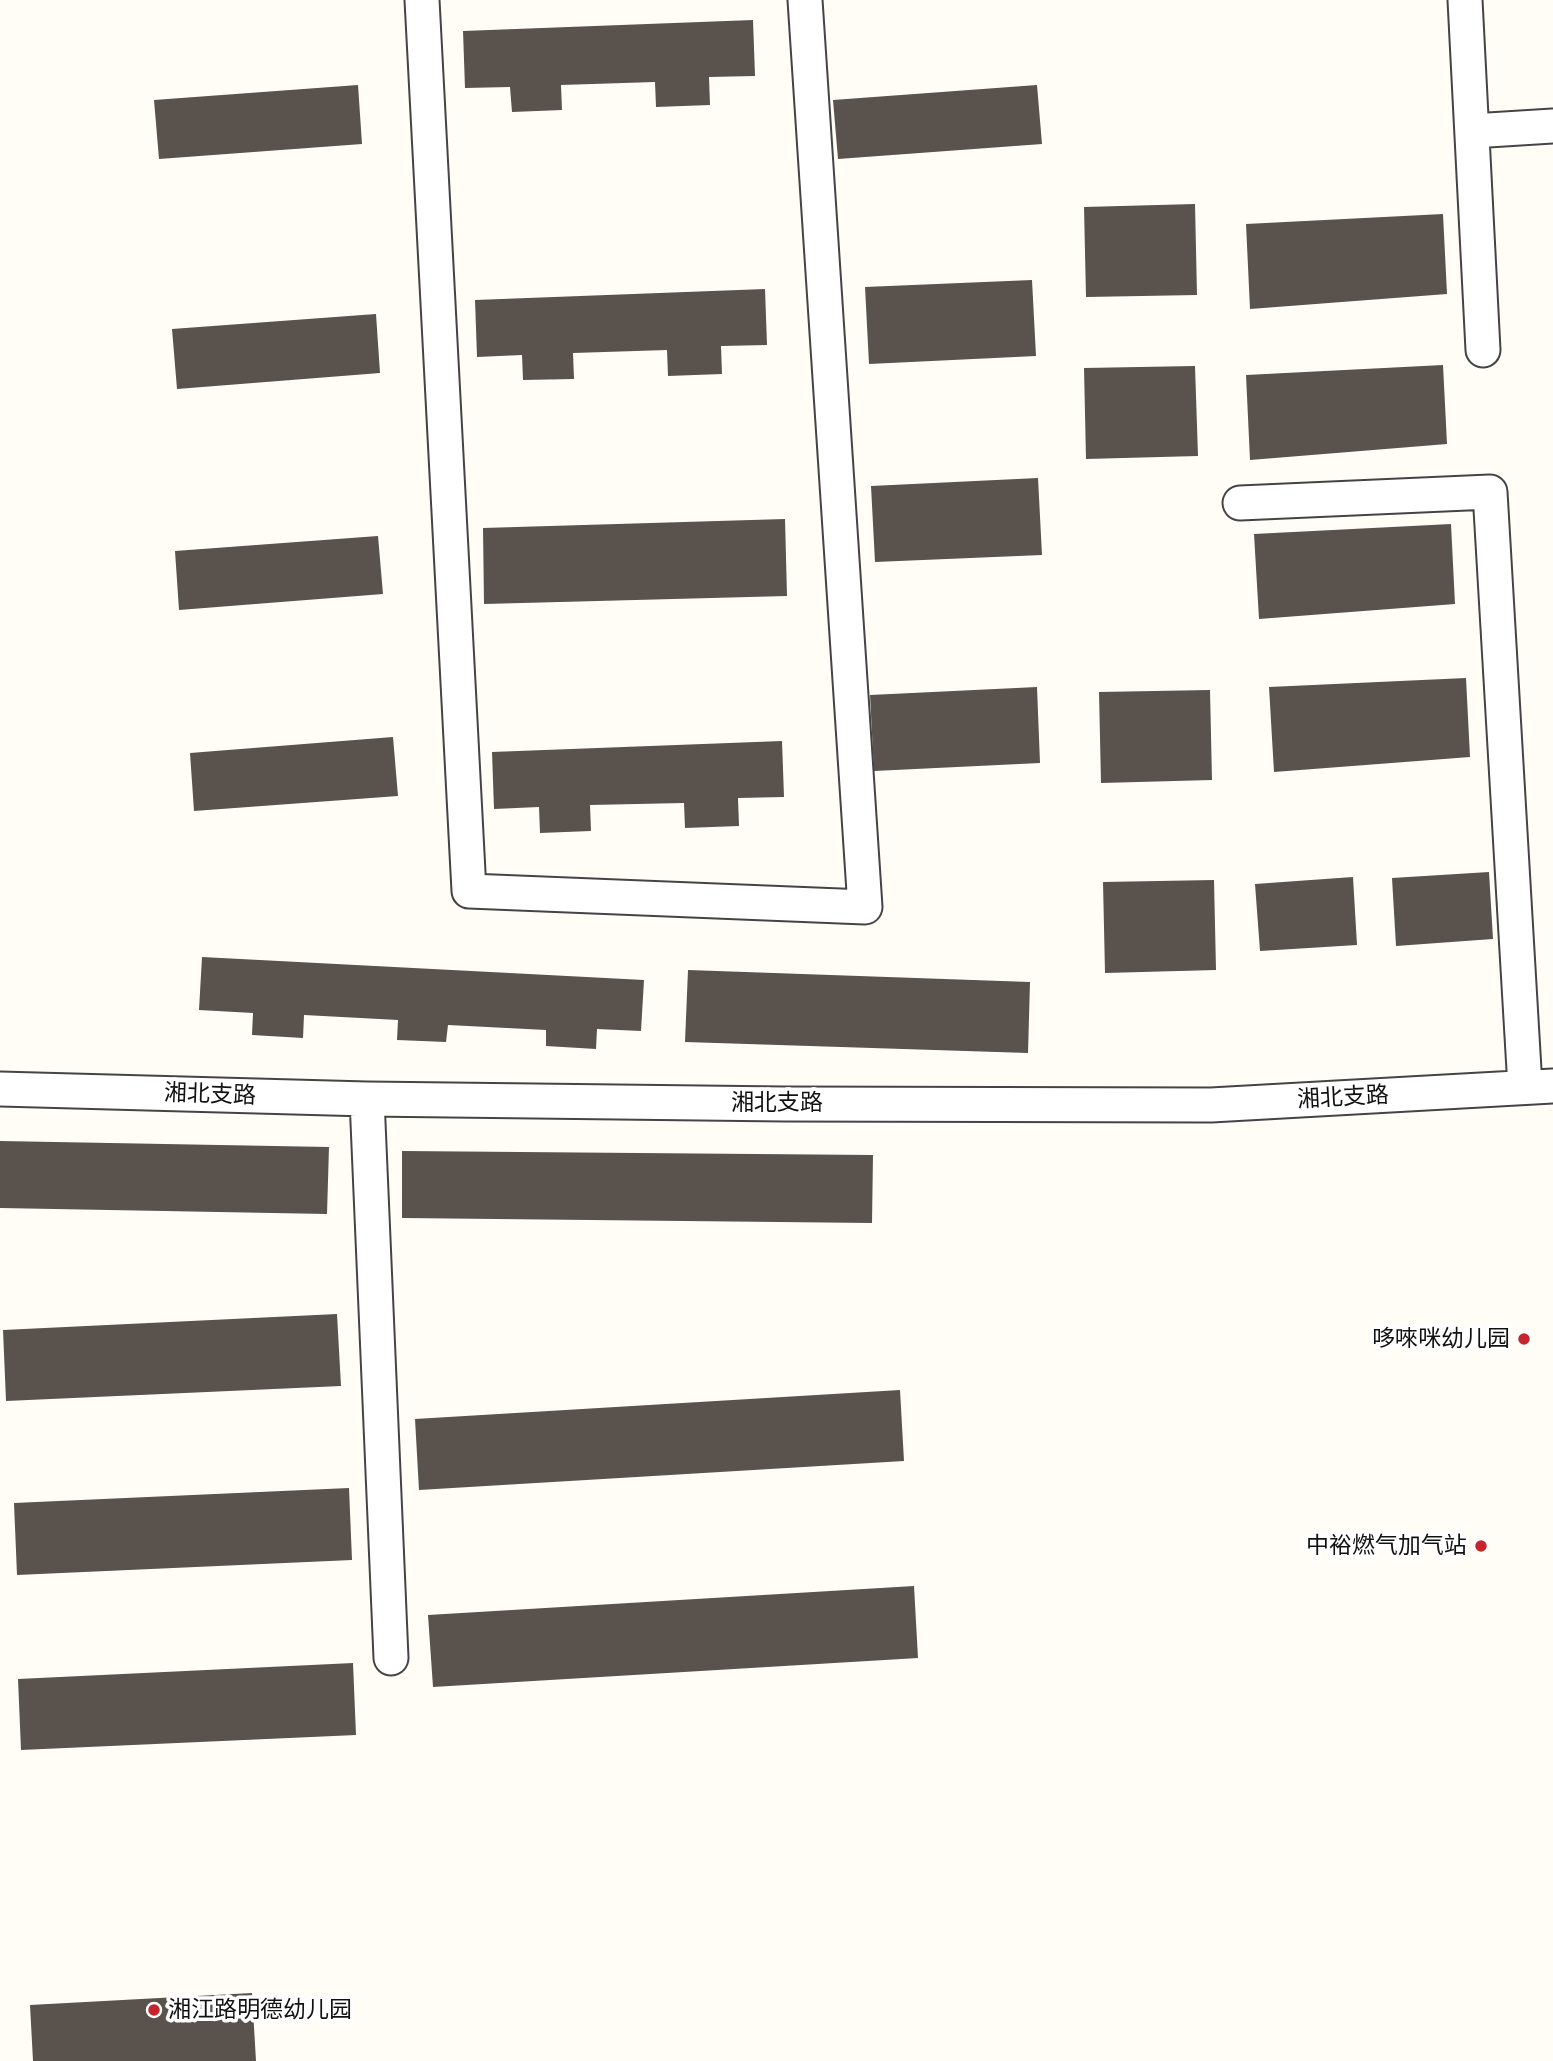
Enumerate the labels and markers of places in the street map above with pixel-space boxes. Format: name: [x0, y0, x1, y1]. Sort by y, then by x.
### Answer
place label: 哆唻咪幼儿园: [1372, 1325, 1510, 1353]
marker: 哆唻咪幼儿园: [1516, 1331, 1532, 1347]
place label: 中裕燃气加气站: [1306, 1532, 1467, 1560]
marker: 中裕燃气加气站: [1473, 1538, 1489, 1554]
place label: 湘江路明德幼儿园: [168, 1996, 352, 2024]
marker: 湘江路明德幼儿园: [146, 2002, 162, 2018]

